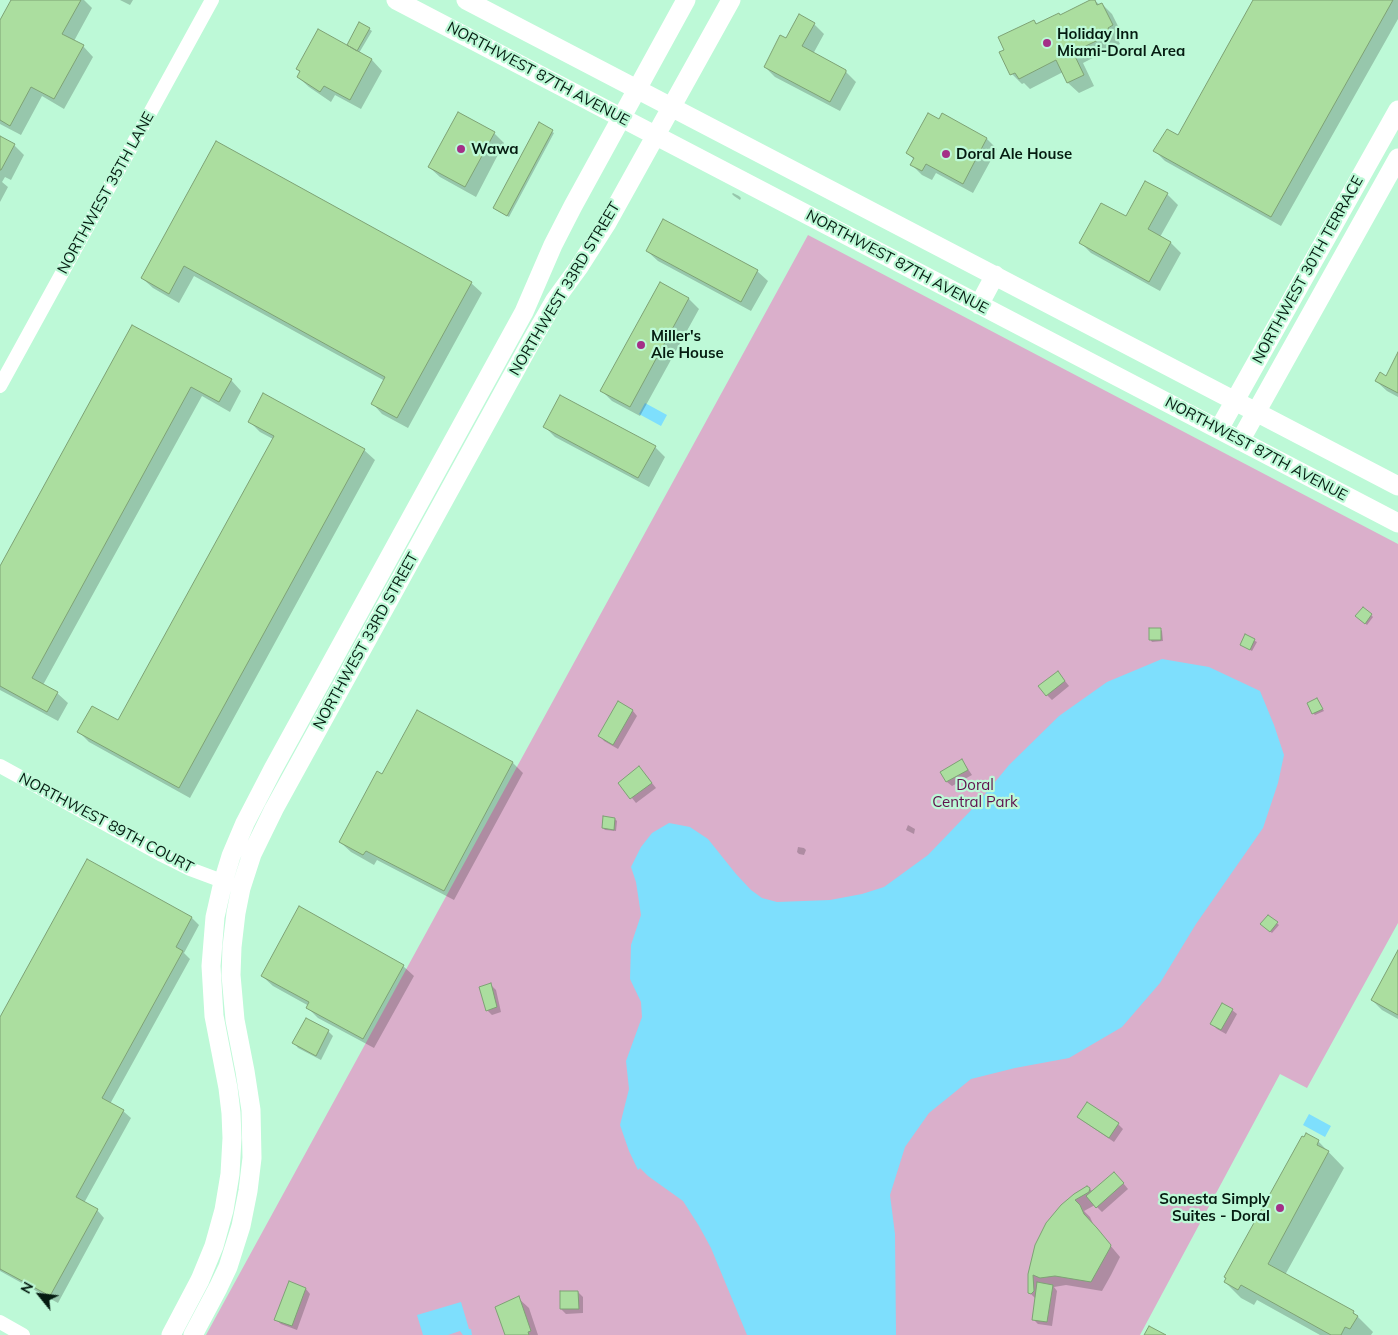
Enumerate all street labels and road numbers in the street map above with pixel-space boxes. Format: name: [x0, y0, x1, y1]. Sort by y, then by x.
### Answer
street label: NORTHWEST 87TH AVENUE: [444, 18, 632, 130]
street label: NORTHWEST 35TH LANE: [54, 109, 158, 277]
street label: NORTHWEST 30TH TERRACE: [1249, 173, 1367, 367]
street label: NORTHWEST 33RD STREET: [506, 199, 624, 379]
street label: NORTHWEST 87TH AVENUE: [803, 206, 991, 318]
street label: NORTHWEST 87TH AVENUE: [1162, 393, 1350, 505]
street label: NORTHWEST 33RD STREET: [310, 549, 422, 733]
street label: NORTHWEST 89TH COURT: [16, 769, 196, 877]

